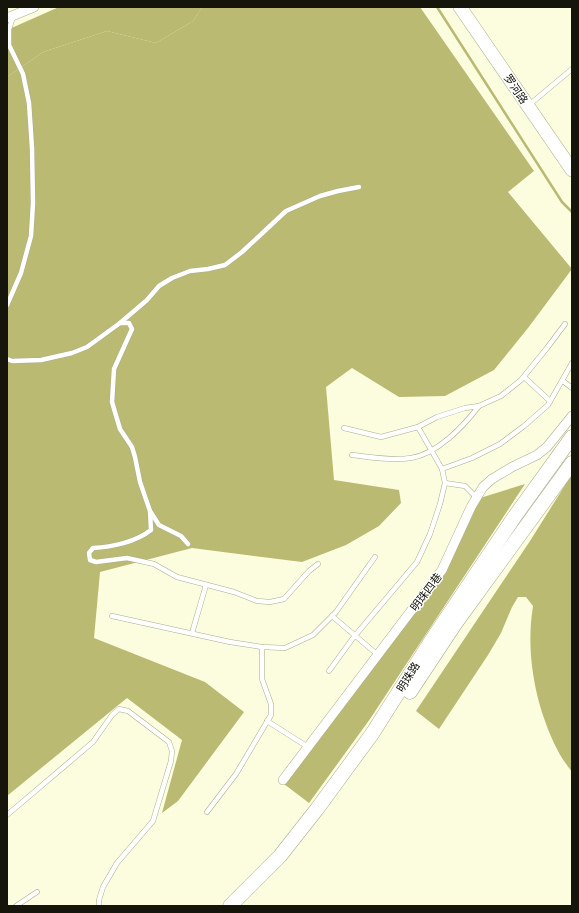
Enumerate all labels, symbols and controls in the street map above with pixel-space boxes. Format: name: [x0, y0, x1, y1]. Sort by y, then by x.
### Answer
street label: 罗河路: [501, 71, 531, 107]
street label: 明珠四巷: [407, 570, 445, 614]
street label: 明珠路: [393, 659, 423, 695]

